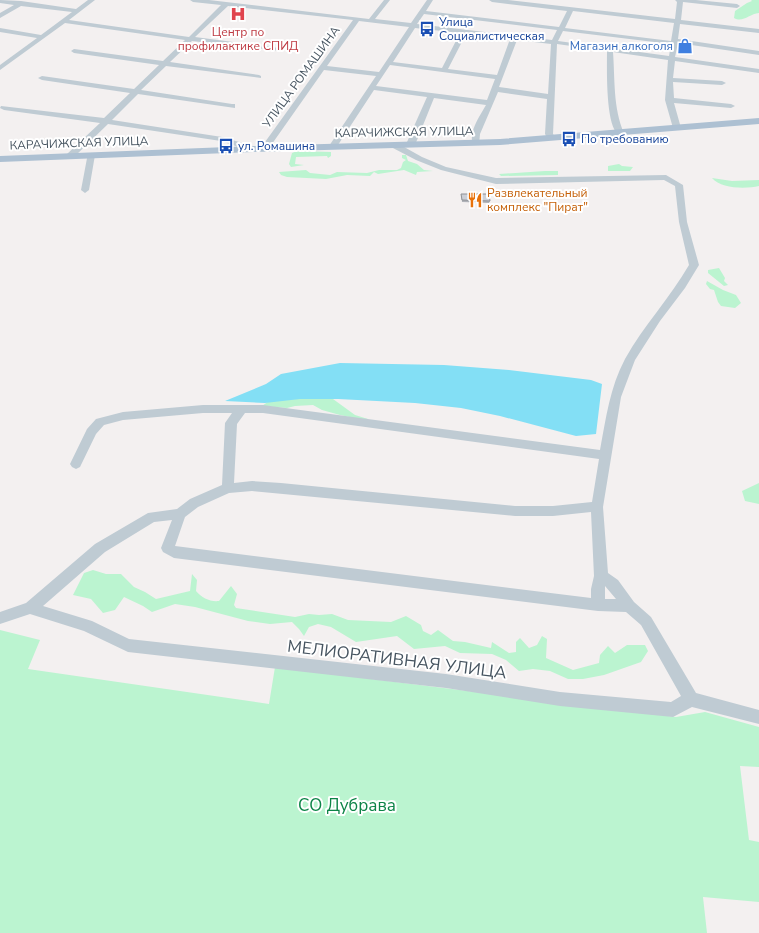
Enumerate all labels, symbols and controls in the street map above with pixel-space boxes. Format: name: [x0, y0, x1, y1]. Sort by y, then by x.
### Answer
hospital icon: Центр по профилактике СПИД: [229, 5, 247, 23]
place label: Улица Социалистическая: [438, 14, 544, 44]
bus stop icon: Улица Социалистическая: [418, 20, 436, 38]
street label: УЛИЦА РОМАШИНА: [258, 23, 343, 132]
place label: Центр по профилактике СПИД: [178, 24, 299, 54]
shop icon: Магазин алкоголя: [676, 37, 694, 55]
place label: Магазин алкоголя: [570, 38, 673, 54]
street label: КАРАЧИЖСКАЯ УЛИЦА: [334, 123, 474, 141]
bus stop icon: По требованию: [560, 130, 578, 148]
place label: По требованию: [581, 131, 669, 147]
street label: КАРАЧИЖСКАЯ УЛИЦА: [9, 133, 149, 153]
bus stop icon: ул. Ромашина: [217, 137, 235, 155]
place label: ул. Ромашина: [238, 138, 315, 154]
place label: Развлекательный комплекс "Пират": [487, 185, 588, 215]
restaurant icon: Развлекательный комплекс "Пират": [466, 191, 484, 209]
street label: МЕЛИОРАТИВНАЯ УЛИЦА: [286, 635, 508, 684]
park label: СО Дубрава: [298, 794, 396, 817]

